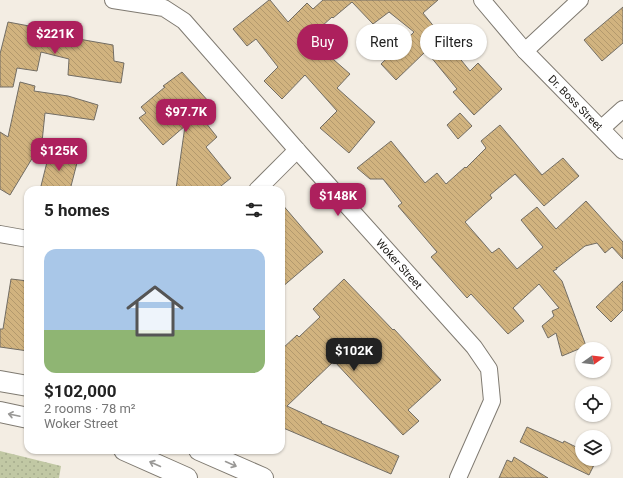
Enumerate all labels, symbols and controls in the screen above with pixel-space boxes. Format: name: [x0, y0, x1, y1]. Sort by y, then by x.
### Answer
pin: $221K: [27, 21, 83, 55]
chip: Buy: [297, 24, 348, 60]
chip: Rent: [356, 24, 412, 60]
chip: Filters: [420, 24, 487, 60]
text: $221K: [36, 26, 74, 41]
street label: Dr. Boss Street: [545, 73, 605, 134]
pin: $97.7K: [153, 99, 219, 133]
text: $97.7K: [165, 104, 207, 119]
pin: $125K: [31, 138, 87, 172]
text: $125K: [40, 143, 78, 158]
pin: $148K: [310, 183, 366, 217]
text: $148K: [319, 188, 357, 203]
icon: filters: [243, 199, 265, 221]
text: 5 homes: [44, 200, 110, 220]
street label: Woker Street: [373, 236, 425, 292]
icon: home: [119, 275, 191, 347]
pin: $102K: [326, 338, 382, 372]
north arrow: [575, 342, 611, 378]
map controls: [575, 342, 611, 466]
text: $102K: [335, 343, 373, 358]
text: $102,000: [44, 381, 116, 401]
button: locate: [575, 386, 611, 422]
text: 2 rooms · 78 m²: [44, 401, 136, 416]
one-way arrow: [8, 410, 21, 418]
text: Woker Street: [44, 416, 118, 431]
button: layers: [575, 430, 611, 466]
one-way arrow: [150, 460, 162, 467]
one-way arrow: [225, 461, 237, 468]

